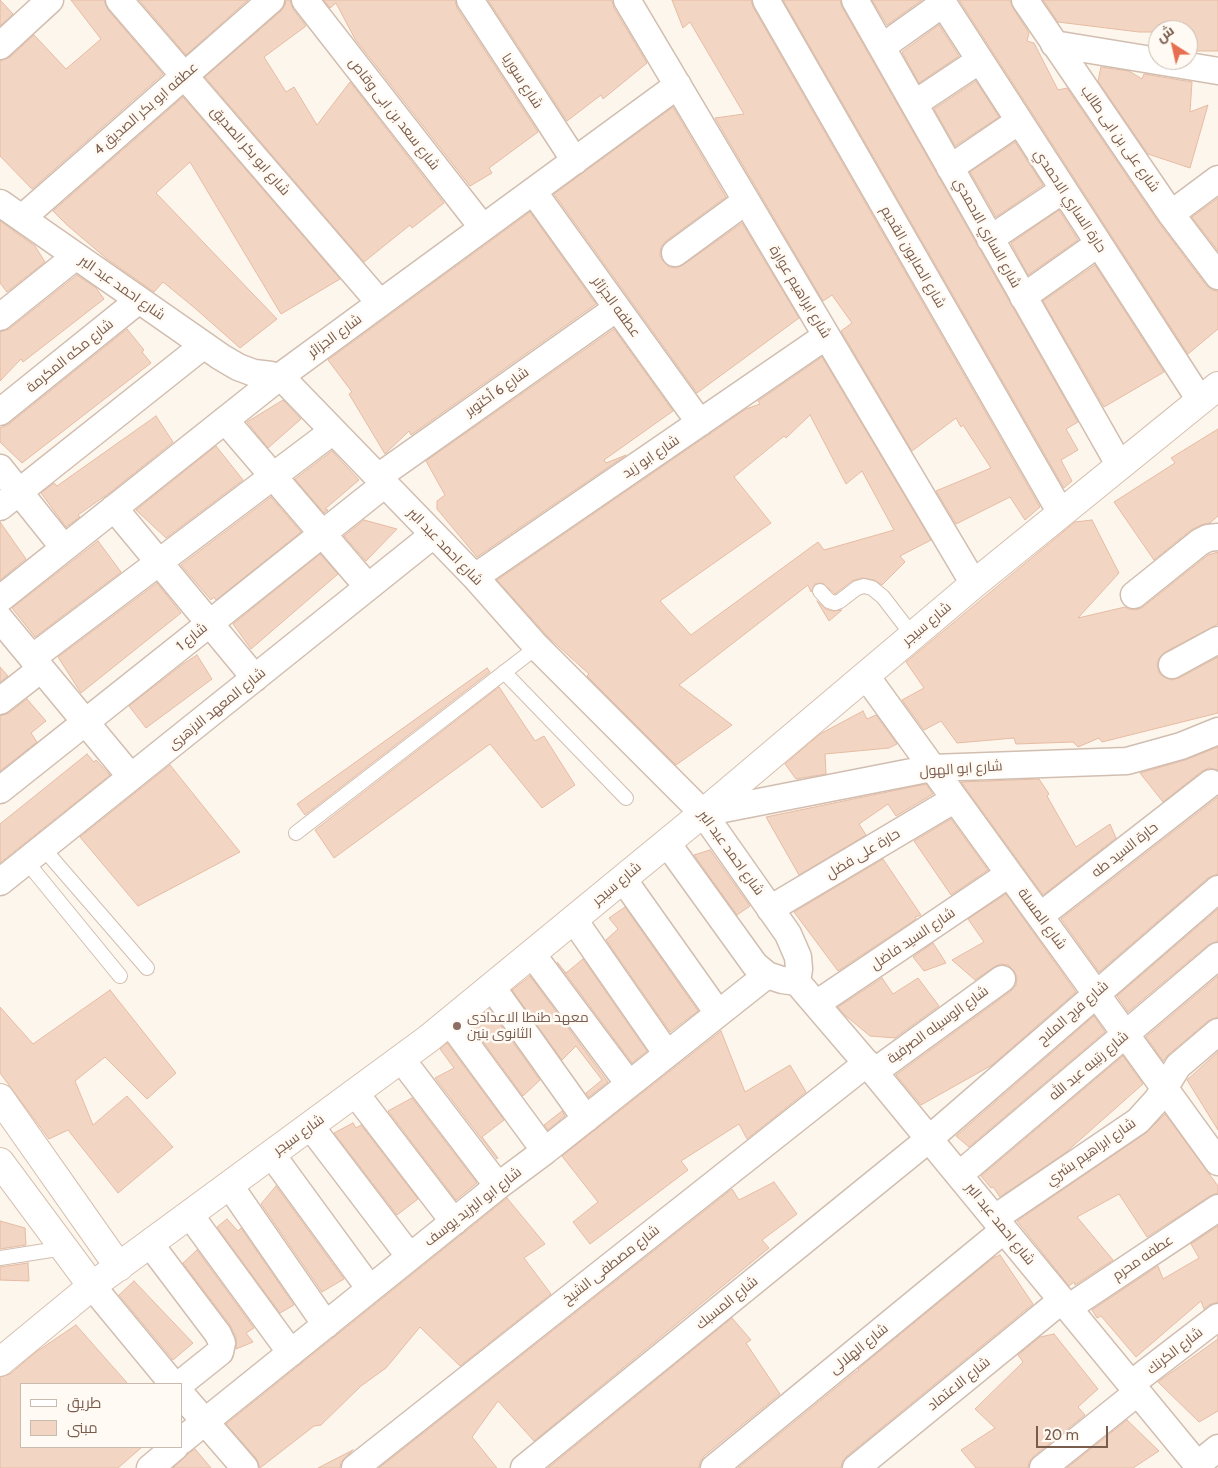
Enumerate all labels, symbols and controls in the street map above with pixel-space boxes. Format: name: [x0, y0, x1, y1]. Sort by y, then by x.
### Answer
north arrow: [1148, 20, 1198, 70]
text: ش: [1152, 21, 1177, 46]
street label: شارع سوريا: [498, 50, 546, 112]
street label: شارع سعد بن ابى وقاص: [345, 54, 443, 174]
street label: عطفه ابو بكر الصديق 4: [90, 59, 202, 159]
street label: شارع على بن ابى طالب: [1077, 83, 1163, 195]
street label: شارع ابو بكر الصديق: [207, 103, 293, 199]
street label: حارة الساري الاحمدي: [1030, 146, 1110, 256]
street label: شارع الساري الاحمدي: [950, 175, 1024, 291]
street label: شارع الصابون القديم: [877, 203, 949, 311]
street label: شارع ابراهيم عوارة: [766, 243, 834, 341]
street label: شارع احمد عبد البر: [76, 252, 168, 324]
street label: عطفه الجزائر: [588, 273, 644, 341]
street label: شارع الجزائر: [305, 311, 365, 361]
street label: شارع مكه المكرمة: [23, 316, 117, 396]
street label: شارع 6 أكتوبر: [462, 364, 532, 420]
street label: شارع ابو زيد: [619, 432, 683, 482]
street label: شارع احمد عبد البر: [404, 505, 486, 589]
street label: شارع سيجر: [899, 599, 955, 649]
street label: شارع 1: [173, 620, 211, 654]
street label: شارع المعهد الازهرى: [165, 665, 269, 753]
street label: شارع ابو الهول: [919, 758, 1003, 780]
street label: شارع احمد عبد البر: [695, 807, 767, 899]
street label: حارة السيد طه: [1088, 819, 1162, 881]
street label: حارة على فضل: [823, 825, 903, 883]
street label: شارع سيجر: [589, 859, 645, 909]
street label: شارع المسلة: [1014, 885, 1070, 953]
street label: شارع السيد فاضل: [867, 904, 959, 974]
street label: شارع فرج الملاح: [1034, 978, 1112, 1048]
street label: شارع الوسيله الصرفية: [884, 983, 992, 1067]
place label: معهد طنطا الاعدادى الثانوى بنين: [467, 1010, 589, 1042]
marker: معهد طنطا الاعدادى الثانوى بنين: [451, 1020, 463, 1032]
street label: شارع رتيبه عبد الله: [1046, 1028, 1132, 1104]
street label: شارع سيجر: [270, 1111, 328, 1159]
street label: شارع ابراهيم بشري: [1043, 1115, 1139, 1189]
street label: شارع ابو اليزيد يوسف: [421, 1164, 525, 1250]
street label: شارع احمد عبد البر: [962, 1180, 1038, 1268]
street label: شارع مصطفى الشيخ: [559, 1222, 663, 1308]
street label: عطفه محرم: [1110, 1232, 1176, 1284]
street label: شارع المسبك: [693, 1273, 761, 1333]
street label: شارع الهلالى: [826, 1320, 892, 1378]
street label: شارع الكرنك: [1144, 1324, 1206, 1378]
street label: شارع الاعتماد: [924, 1354, 994, 1414]
legend: [20, 1383, 182, 1448]
text: طريق: [67, 1394, 101, 1412]
scale bar: [1038, 1416, 1110, 1448]
text: مبنى: [67, 1419, 98, 1437]
text: 20 m: [1044, 1426, 1079, 1444]

